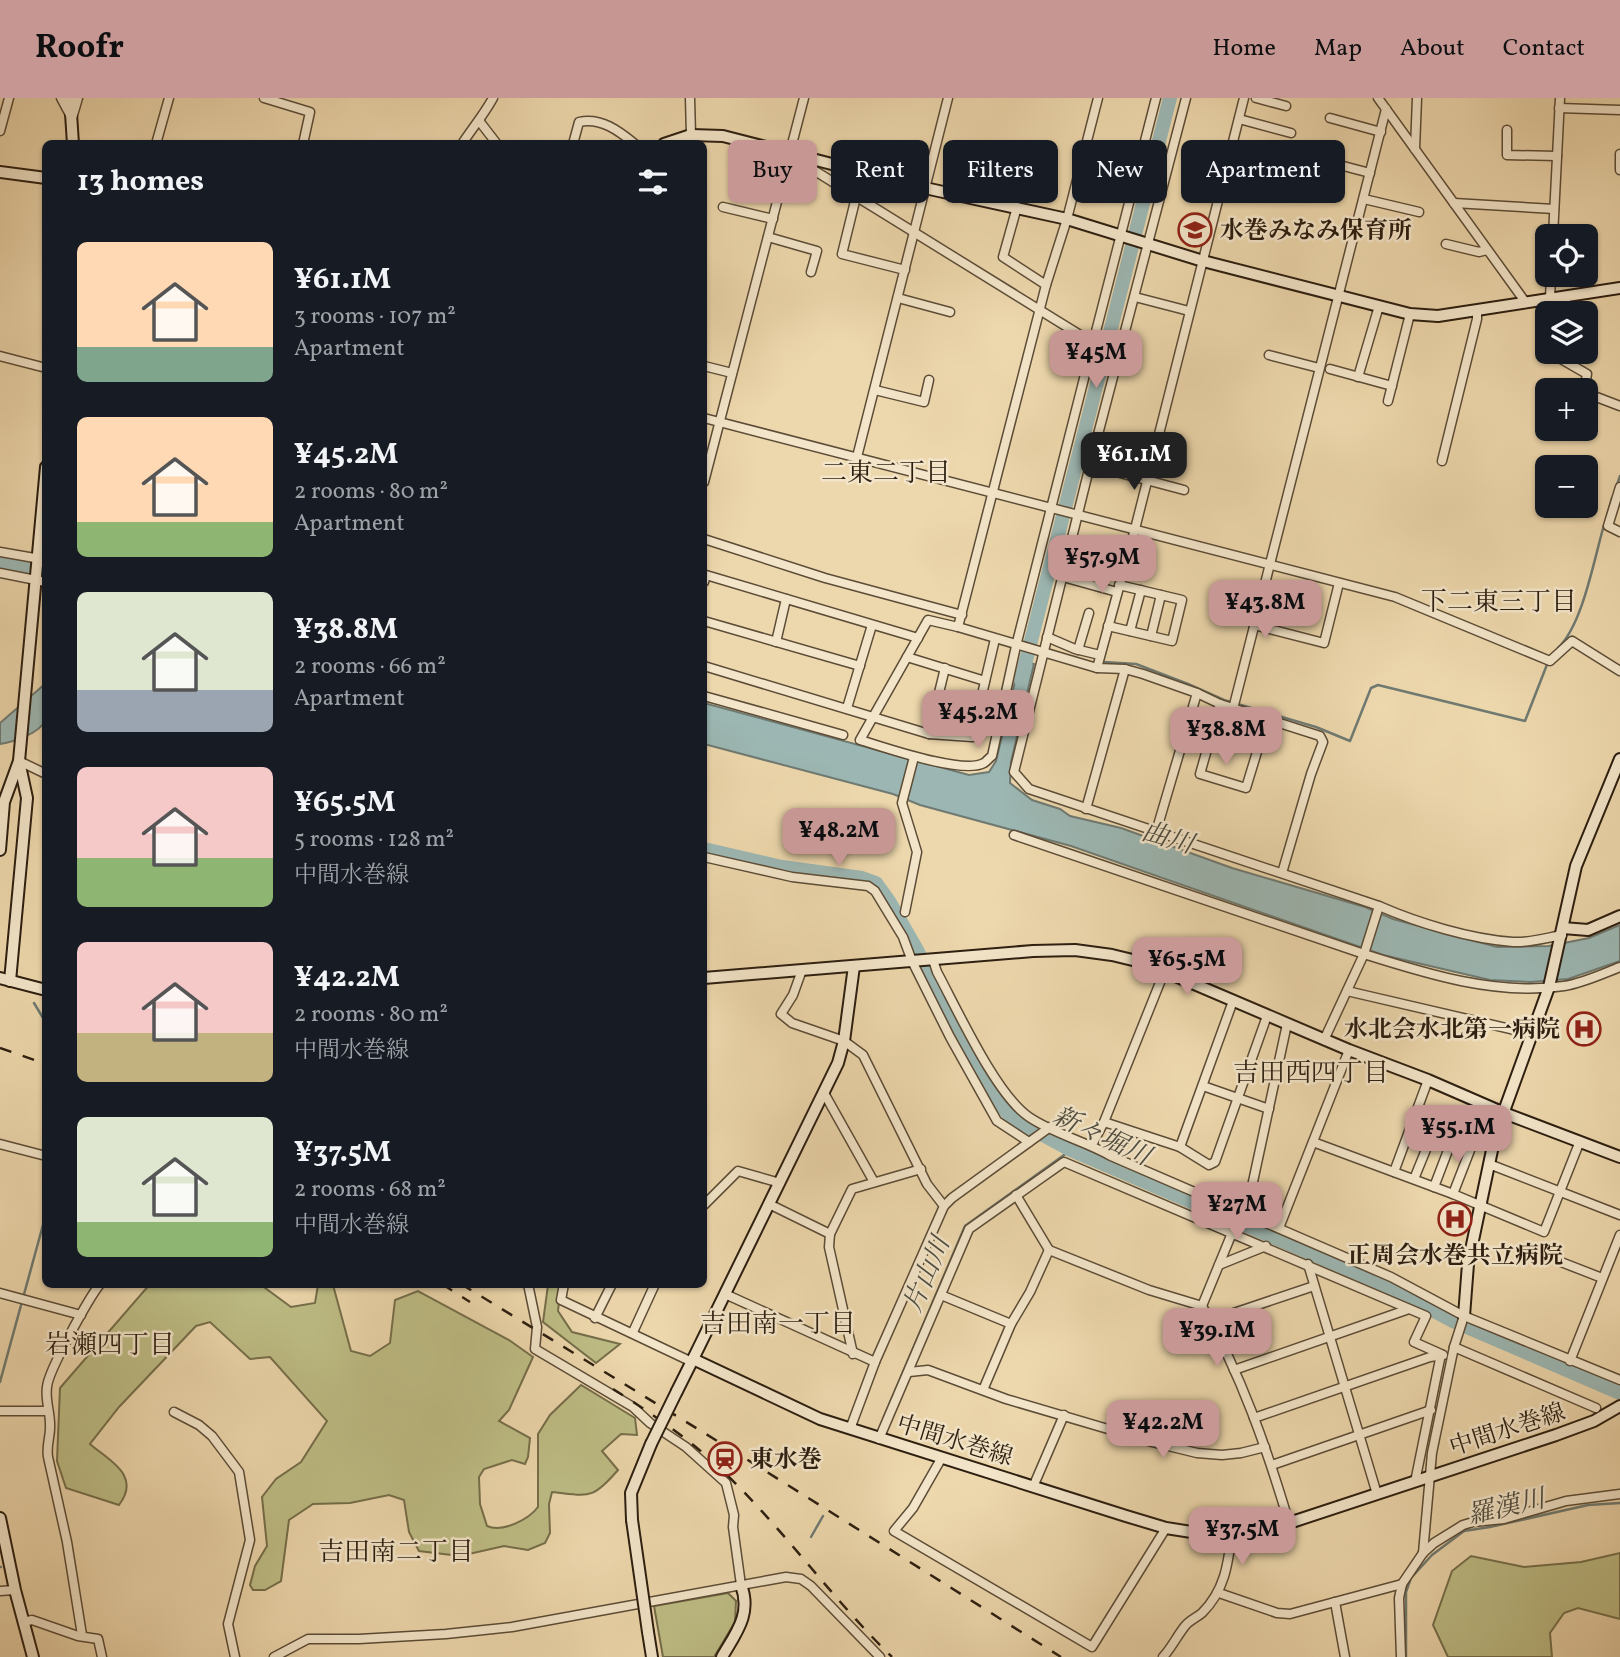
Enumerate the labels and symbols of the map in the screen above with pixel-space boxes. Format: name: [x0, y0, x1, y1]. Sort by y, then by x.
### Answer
school or university icon: 水巻みなみ保育所: [1176, 211, 1214, 249]
place label: 水巻みなみ保育所: [1220, 215, 1412, 249]
pin: ¥45M: [1055, 330, 1137, 390]
pin: ¥61.1M: [1077, 432, 1191, 492]
district label: 二東二丁目: [821, 456, 951, 492]
pin: ¥57.9M: [1045, 536, 1159, 595]
pin: ¥43.8M: [1208, 580, 1322, 640]
district label: 下二東三丁目: [1421, 585, 1577, 621]
pin: ¥45.2M: [921, 690, 1035, 750]
pin: ¥38.8M: [1169, 708, 1283, 767]
pin: ¥48.2M: [782, 808, 896, 868]
water label: 曲川: [1137, 814, 1200, 864]
pin: ¥65.5M: [1130, 937, 1244, 997]
hospital icon: 水北会水北第一病院: [1565, 1010, 1603, 1048]
place label: 水北会水北第一病院: [1344, 1014, 1560, 1048]
district label: 吉田西四丁目: [1233, 1056, 1389, 1092]
water label: 新々堀川: [1046, 1099, 1159, 1176]
pin: ¥55.1M: [1401, 1105, 1515, 1165]
pin: ¥27M: [1196, 1182, 1278, 1242]
hospital icon: 正周会水巻共立病院: [1436, 1200, 1474, 1238]
water label: 片山川: [896, 1229, 961, 1318]
place label: 正周会水巻共立病院: [1347, 1240, 1563, 1274]
district label: 吉田南一丁目: [700, 1307, 856, 1343]
pin: ¥39.1M: [1160, 1308, 1274, 1368]
district label: 岩瀬四丁目: [45, 1328, 175, 1364]
street label: 中間水巻線: [1445, 1396, 1570, 1466]
pin: ¥42.2M: [1106, 1400, 1220, 1460]
street label: 中間水巻線: [892, 1408, 1017, 1476]
station icon: 東水巻: [706, 1440, 744, 1478]
place label: 東水巻: [750, 1444, 822, 1478]
water label: 羅漢川: [1464, 1481, 1551, 1534]
pin: ¥37.5M: [1185, 1508, 1299, 1567]
district label: 吉田南二丁目: [318, 1535, 474, 1571]

